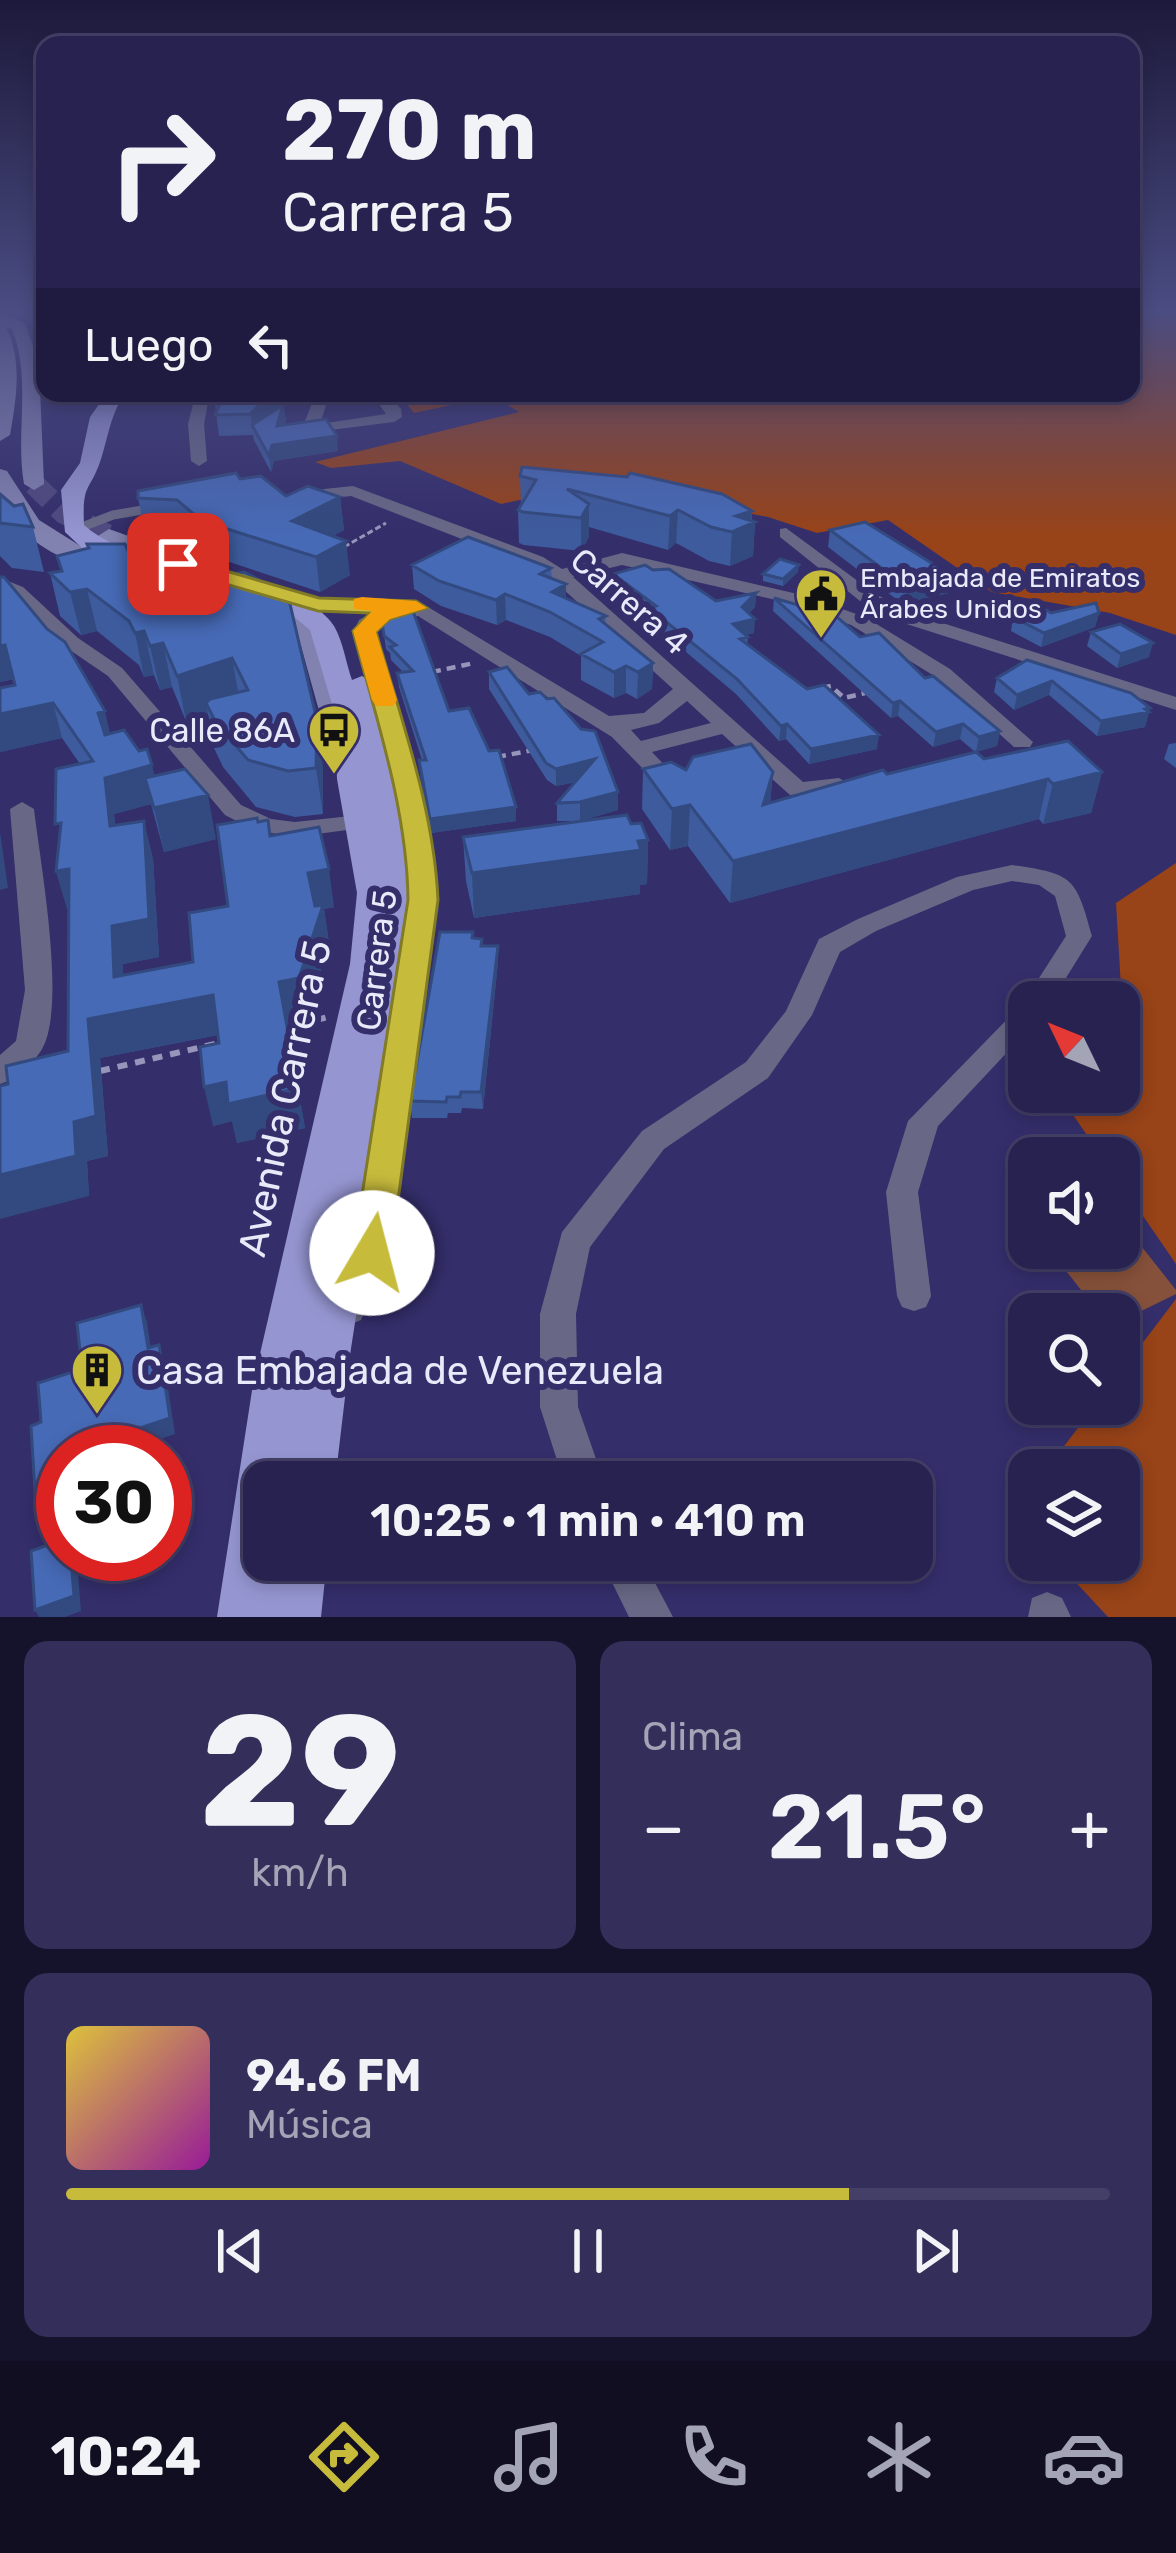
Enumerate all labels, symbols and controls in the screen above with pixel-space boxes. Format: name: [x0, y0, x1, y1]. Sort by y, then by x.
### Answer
text: 270 m: [282, 80, 537, 180]
icon: right: [84, 84, 240, 240]
text: Carrera 5: [282, 181, 514, 245]
icon: left: [238, 312, 304, 378]
text: Luego: [84, 319, 214, 372]
pin: [127, 513, 229, 615]
icon: arrive: [145, 531, 211, 597]
street label: Carrera 4: [563, 540, 696, 663]
place label: Embajada de Emiratos Árabes Unidos: [860, 562, 1140, 625]
public building icon: Embajada de Emiratos Árabes Unidos: [793, 566, 849, 640]
bus stop icon: Calle 86A: [306, 702, 362, 776]
place label: Calle 86A: [149, 711, 295, 750]
street label: Carrera 5: [349, 887, 404, 1033]
street label: Avenida Carrera 5: [229, 936, 341, 1261]
north arrow: [1008, 981, 1140, 1113]
map controls: [1008, 981, 1140, 1581]
button: sound: [1008, 1137, 1140, 1269]
position arrow: [309, 1190, 435, 1316]
button: search: [1008, 1293, 1140, 1425]
building icon: Casa Embajada de Venezuela: [69, 1342, 125, 1416]
place label: Casa Embajada de Venezuela: [136, 1348, 664, 1394]
speed limit sign: 30: [36, 1425, 192, 1581]
button: layers: [1008, 1449, 1140, 1581]
text: 10:25 · 1 min · 410 m: [370, 1494, 806, 1547]
text: 29: [199, 1679, 401, 1864]
text: Clima: [642, 1714, 743, 1760]
text: 21.5°: [768, 1774, 986, 1881]
text: −: [642, 1788, 685, 1867]
text: +: [1069, 1788, 1110, 1867]
text: km/h: [251, 1850, 349, 1896]
text: 94.6 FM: [246, 2049, 421, 2102]
text: Música: [246, 2102, 373, 2148]
icon: previous: [207, 2218, 273, 2284]
icon: pause: [555, 2218, 621, 2284]
icon: next: [903, 2218, 969, 2284]
icon: directions: [302, 2415, 386, 2499]
icon: music: [487, 2415, 571, 2499]
icon: phone: [672, 2415, 756, 2499]
icon: climate: [857, 2415, 941, 2499]
icon: car: [1042, 2415, 1126, 2499]
text: 10:24: [50, 2425, 201, 2489]

